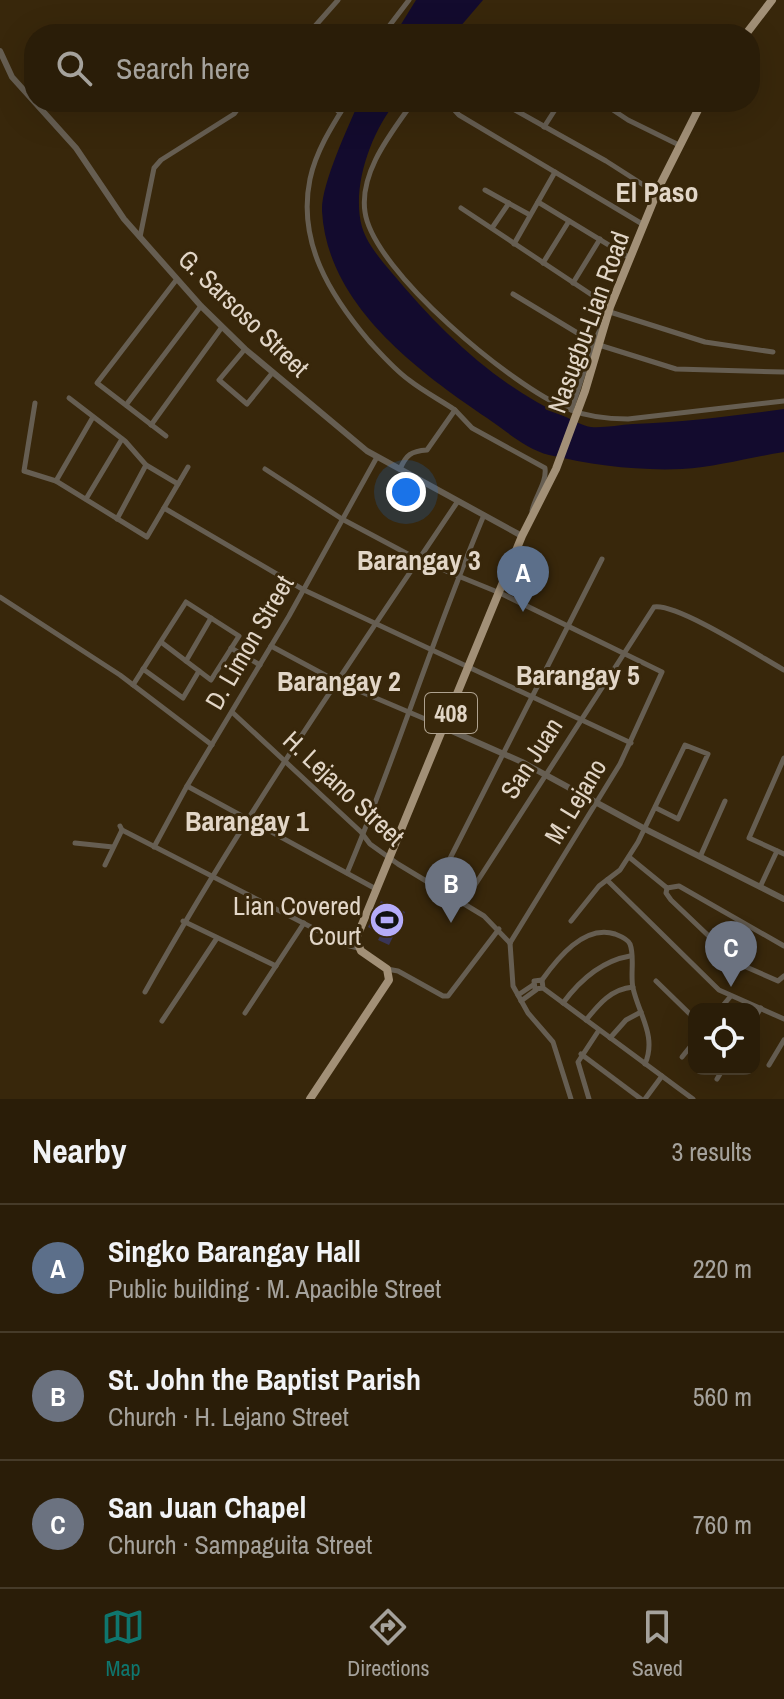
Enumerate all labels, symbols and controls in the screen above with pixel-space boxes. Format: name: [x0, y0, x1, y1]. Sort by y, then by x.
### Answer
search box: [24, 24, 760, 112]
icon: search: [52, 46, 96, 90]
text: Search here: [116, 48, 250, 88]
district label: El Paso: [616, 173, 698, 211]
street label: Nasugbu-Lian Road: [539, 226, 637, 418]
street label: G. Sarsoso Street: [171, 242, 317, 384]
your location: [386, 472, 426, 512]
district label: Barangay 3: [357, 541, 481, 579]
pin: A: [497, 546, 549, 612]
street label: D. Limon Street: [197, 569, 302, 715]
district label: Barangay 5: [516, 656, 640, 694]
district label: Barangay 2: [277, 662, 401, 700]
road number: 408: [425, 693, 477, 733]
street label: San Juan: [492, 711, 570, 805]
street label: H. Lejano Street: [276, 723, 412, 853]
street label: M. Lejano: [536, 752, 614, 850]
district label: Barangay 1: [185, 802, 309, 840]
pin: B: [425, 857, 477, 923]
place label: Lian Covered Court: [233, 888, 361, 953]
sports icon: Lian Covered Court: [368, 901, 406, 939]
pin: C: [705, 921, 757, 987]
map controls: [688, 1003, 760, 1075]
button: locate: [688, 1003, 760, 1075]
text: Nearby: [32, 1128, 127, 1174]
text: 3 results: [671, 1134, 752, 1169]
text: Singko Barangay Hall: [108, 1231, 361, 1271]
text: A: [50, 1251, 66, 1286]
text: 220 m: [693, 1251, 752, 1286]
text: Public building · M. Apacible Street: [108, 1271, 441, 1306]
text: St. John the Baptist Parish: [108, 1359, 421, 1399]
text: B: [50, 1379, 66, 1414]
text: 560 m: [693, 1379, 752, 1414]
text: Church · H. Lejano Street: [108, 1399, 349, 1434]
text: San Juan Chapel: [108, 1487, 306, 1527]
text: C: [50, 1507, 66, 1542]
text: 760 m: [693, 1507, 752, 1542]
text: Church · Sampaguita Street: [108, 1527, 372, 1562]
tab: Map: [101, 1605, 145, 1683]
tab: Directions: [347, 1605, 430, 1683]
tab: Saved: [632, 1605, 683, 1683]

